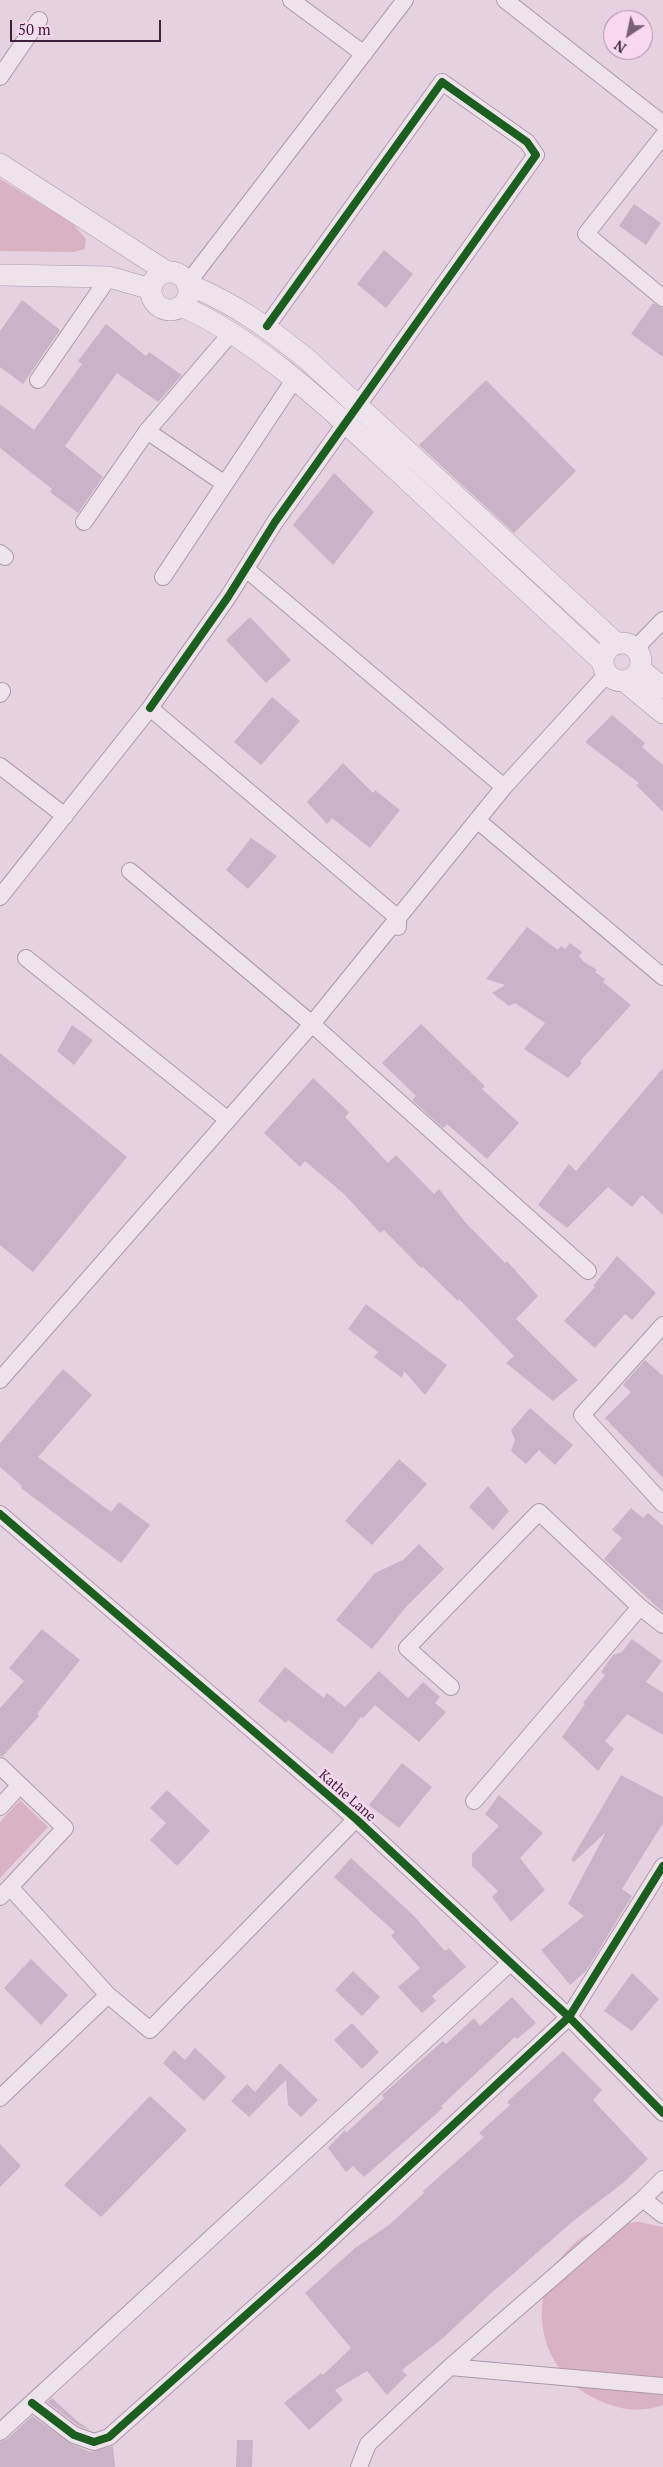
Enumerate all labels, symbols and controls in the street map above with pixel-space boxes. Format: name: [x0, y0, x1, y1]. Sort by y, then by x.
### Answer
scale bar: [12, 10, 164, 42]
north arrow: [603, 10, 653, 60]
text: 50 m: [18, 19, 51, 39]
text: N: [610, 36, 630, 58]
street label: Kathe Lane: [315, 1767, 379, 1825]

